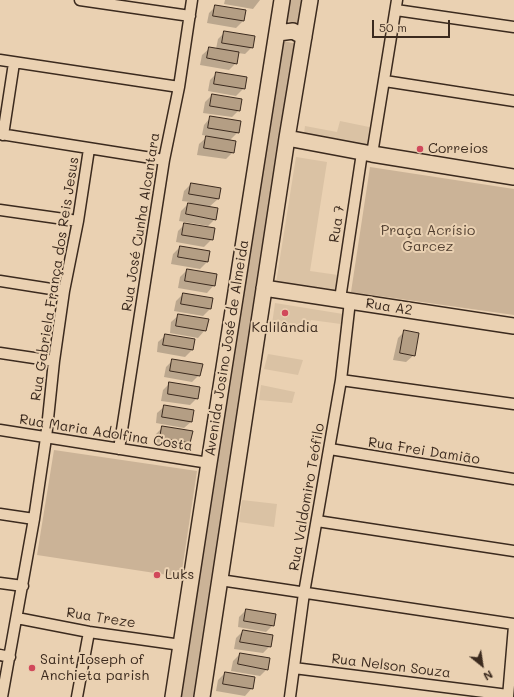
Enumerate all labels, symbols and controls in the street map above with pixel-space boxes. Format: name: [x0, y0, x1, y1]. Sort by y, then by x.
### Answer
scale bar: [374, 12, 452, 38]
text: 50 m: [379, 19, 407, 35]
street label: Rua José Cunha Alcantara: [119, 131, 163, 313]
place label: Correios: [428, 141, 488, 157]
marker: Correios: [415, 144, 425, 154]
street label: Rua Gabriela França dos Reis Jesus: [27, 156, 83, 402]
street label: Rua 7: [326, 204, 348, 244]
park label: Praça Acrísio Garcez: [381, 223, 475, 256]
street label: Avenida Josino José de Almeida: [202, 239, 252, 457]
street label: Rua A2: [364, 295, 414, 319]
marker: Kalilândia: [280, 308, 290, 318]
place label: Kalilândia: [252, 320, 318, 336]
street label: Rua Maria Adolfina Costa: [18, 411, 194, 455]
street label: Rua Valdomiro Teófilo: [286, 422, 328, 572]
street label: Rua Frei Damião: [367, 434, 481, 468]
place label: Luks: [165, 567, 194, 583]
marker: Luks: [152, 570, 162, 580]
street label: Rua Treze: [65, 604, 137, 632]
north arrow: [462, 645, 502, 685]
street label: Rua Nelson Souza: [330, 650, 452, 682]
place label: Saint Ioseph of Anchieta parish: [40, 652, 149, 684]
marker: Saint Ioseph of Anchieta parish: [27, 663, 37, 673]
text: N: [481, 667, 496, 684]

